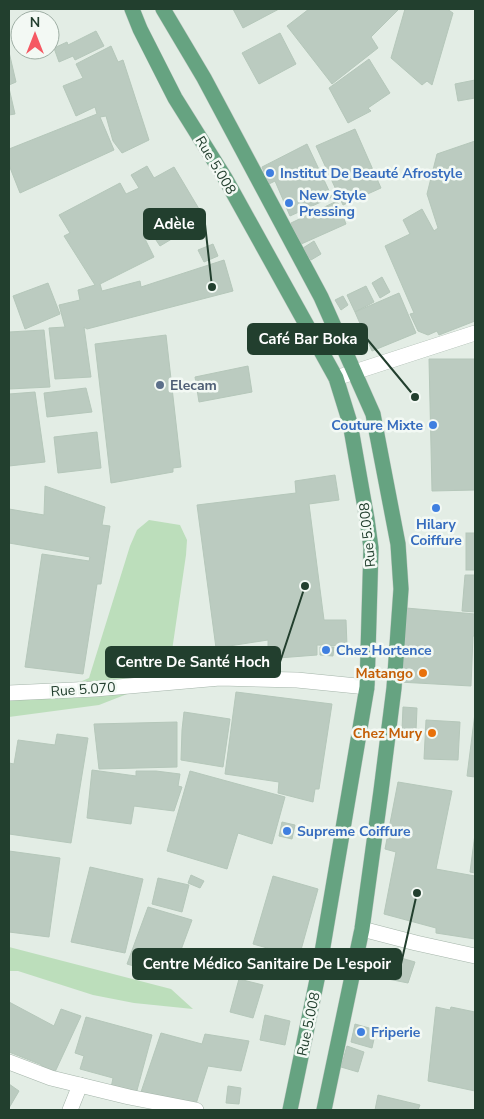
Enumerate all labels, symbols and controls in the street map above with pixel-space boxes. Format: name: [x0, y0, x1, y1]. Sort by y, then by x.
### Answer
north arrow: [10, 10, 60, 60]
text: N: [30, 13, 40, 32]
street label: Rue 5.008: [191, 132, 240, 198]
place label: Institut De Beauté Afrostyle: [280, 164, 463, 183]
marker: Institut De Beauté Afrostyle: [264, 167, 276, 179]
place label: New Style Pressing: [299, 186, 367, 221]
marker: New Style Pressing: [283, 197, 295, 209]
callout: Adèle: [144, 209, 205, 239]
text: Adèle: [153, 214, 195, 234]
callout: Café Bar Boka: [248, 324, 367, 354]
text: Café Bar Boka: [258, 329, 358, 349]
place label: Elecam: [170, 376, 217, 395]
marker: Elecam: [154, 379, 166, 391]
place label: Couture Mixte: [331, 416, 423, 435]
marker: Couture Mixte: [427, 419, 439, 431]
street label: Rue 5.008: [355, 502, 380, 568]
marker: Hilary Coiffure: [430, 502, 442, 514]
place label: Hilary Coiffure: [410, 515, 462, 550]
place label: Chez Hortence: [336, 641, 432, 660]
marker: Chez Hortence: [320, 644, 332, 656]
callout: Centre De Santé Hoch: [106, 647, 280, 677]
text: Centre De Santé Hoch: [116, 652, 270, 672]
place label: Matango: [355, 664, 413, 683]
marker: Matango: [417, 667, 429, 679]
street label: Rue 5.070: [50, 678, 116, 701]
place label: Chez Mury: [353, 724, 423, 743]
marker: Chez Mury: [426, 727, 438, 739]
place label: Supreme Coiffure: [297, 822, 411, 841]
marker: Supreme Coiffure: [281, 825, 293, 837]
callout: Centre Médico Sanitaire De L'espoir: [133, 949, 401, 979]
text: Centre Médico Sanitaire De L'espoir: [143, 954, 391, 974]
street label: Rue 5.008: [292, 990, 325, 1058]
place label: Friperie: [371, 1023, 421, 1042]
marker: Friperie: [355, 1026, 367, 1038]

